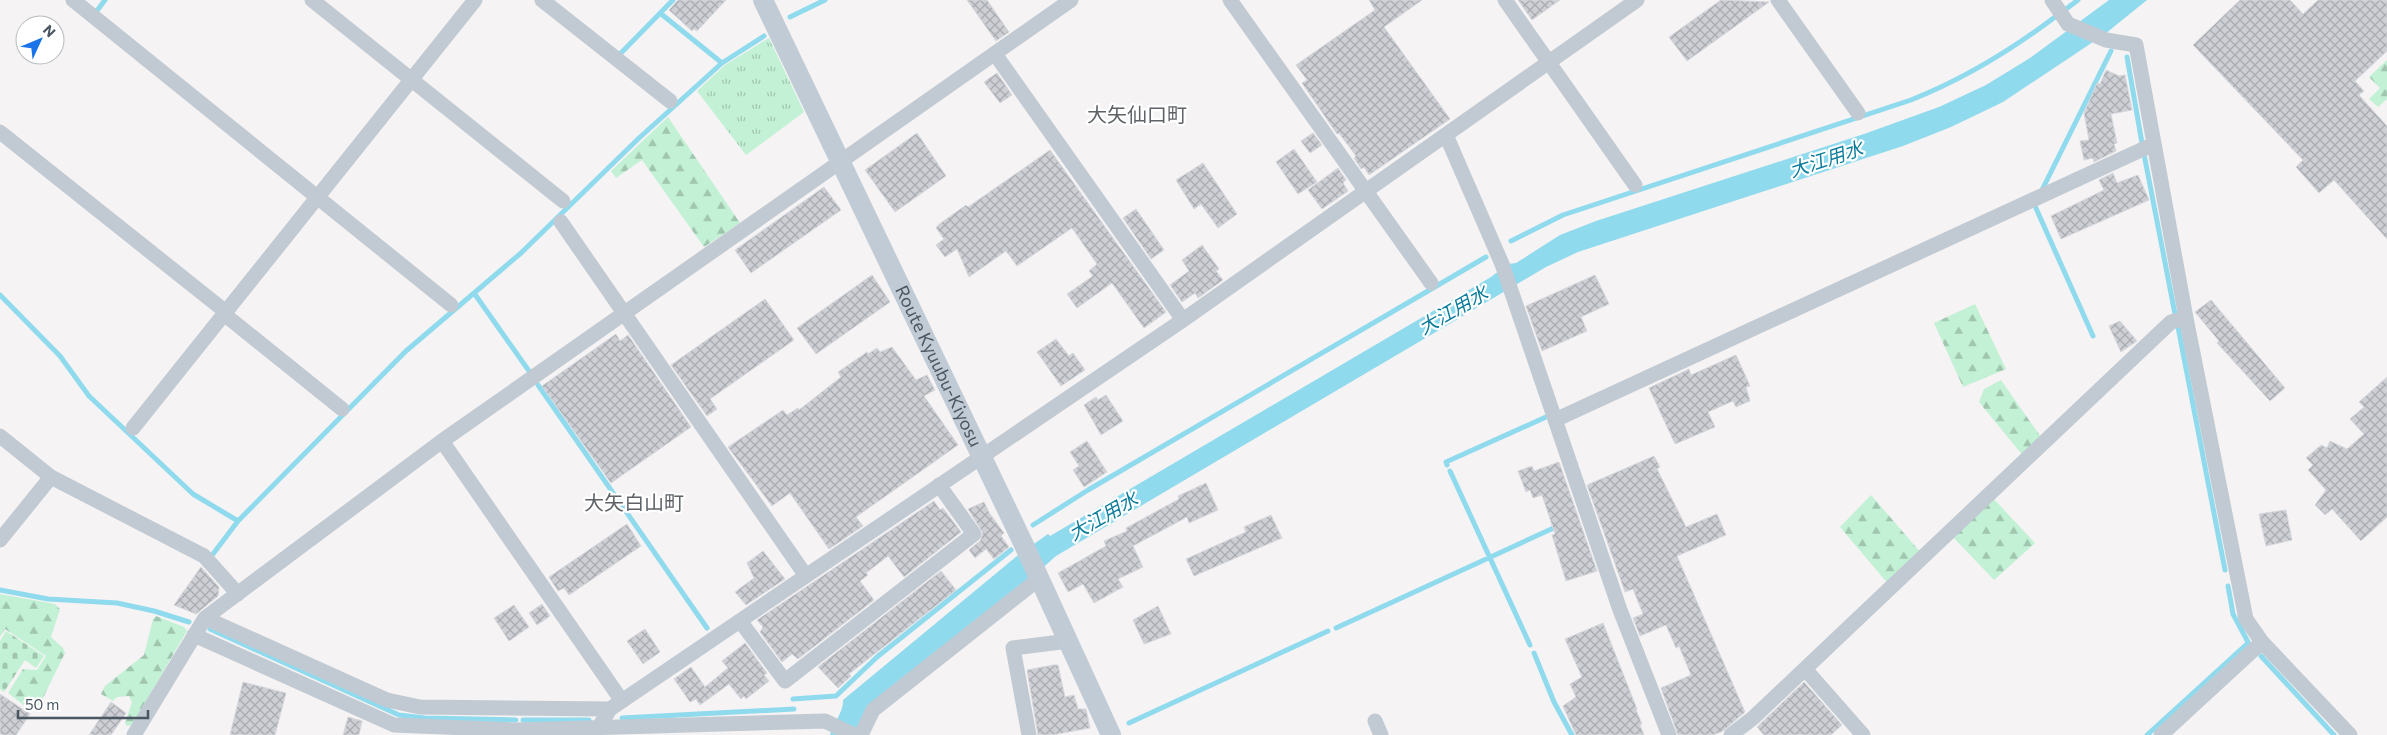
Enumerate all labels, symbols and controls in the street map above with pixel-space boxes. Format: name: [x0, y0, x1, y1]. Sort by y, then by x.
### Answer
north arrow: [15, 15, 65, 65]
text: N: [40, 21, 59, 40]
district label: 大矢仙口町: [1087, 102, 1187, 126]
water label: 大江用水: [1786, 135, 1867, 181]
water label: 大江用水: [1414, 280, 1493, 339]
street label: Route Kyuubu-Kiyosu: [891, 281, 987, 450]
water label: 大江用水: [1064, 486, 1143, 545]
district label: 大矢白山町: [584, 490, 684, 514]
scale bar: [18, 688, 148, 720]
text: 50 m: [25, 695, 59, 713]

